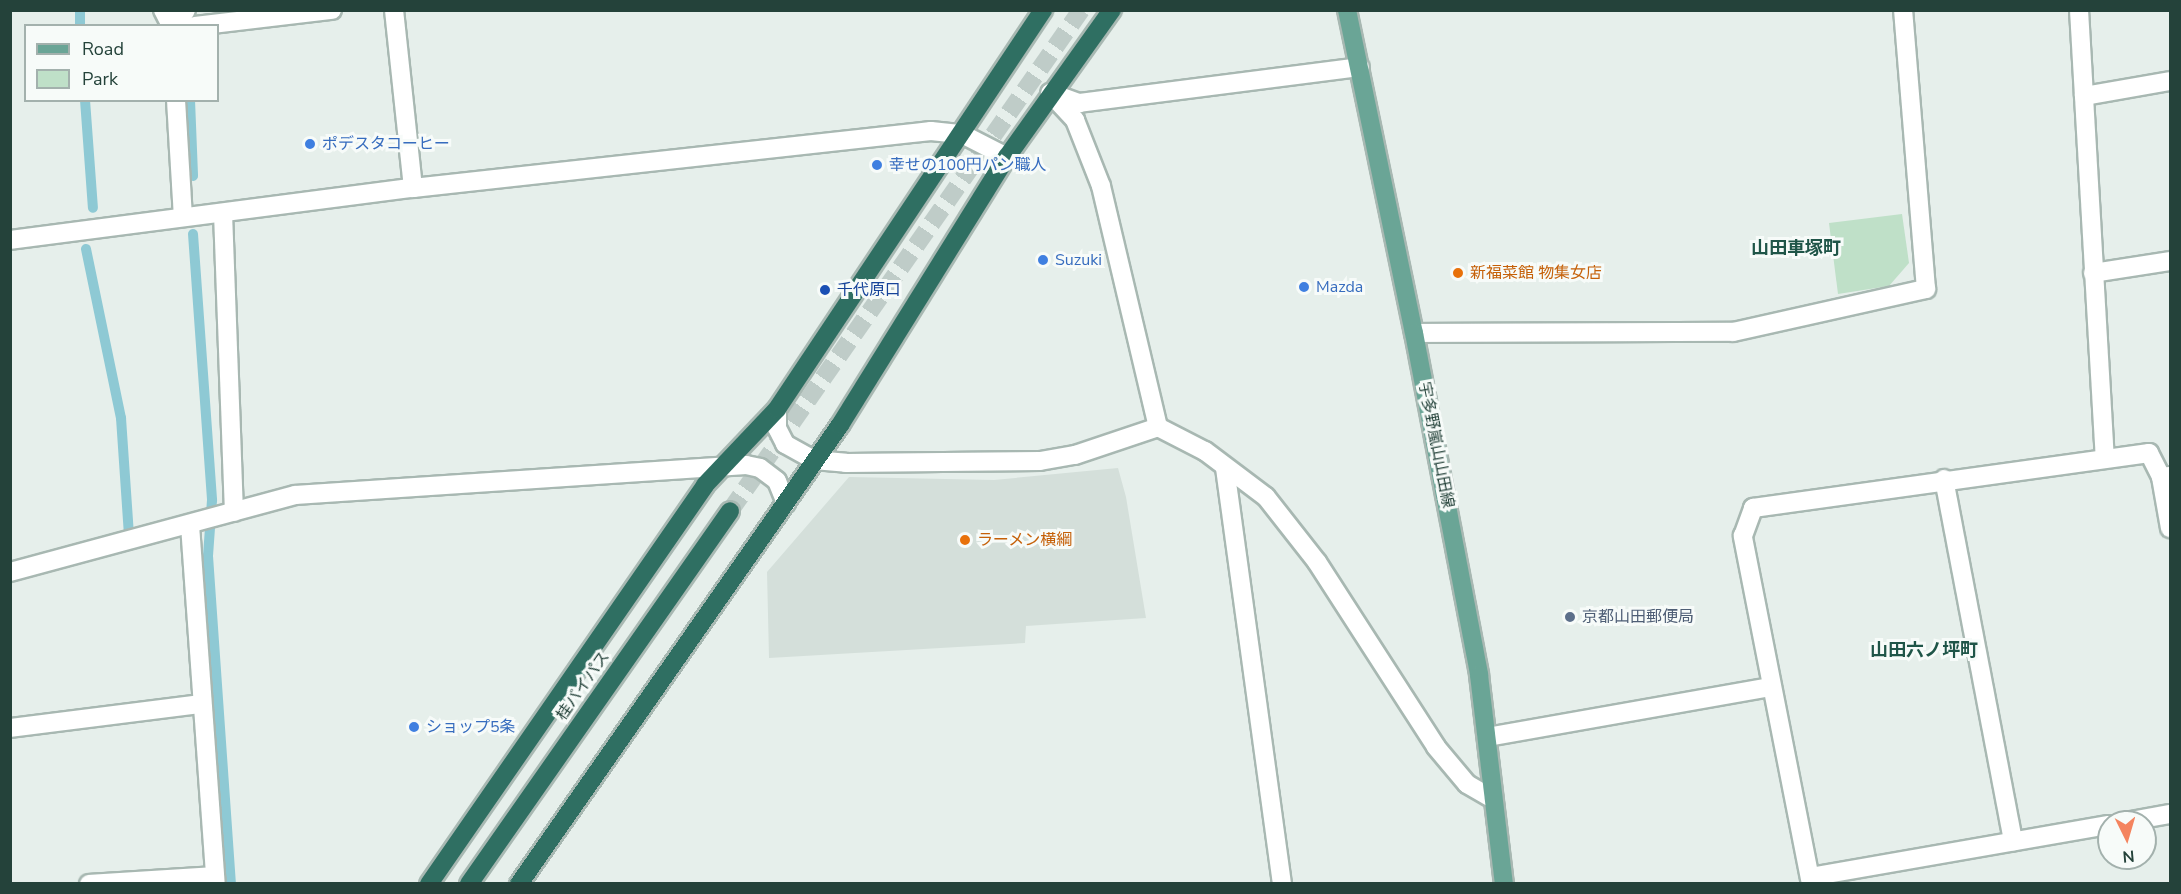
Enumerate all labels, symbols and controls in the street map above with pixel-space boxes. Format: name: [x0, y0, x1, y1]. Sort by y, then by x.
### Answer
legend: [24, 24, 219, 102]
text: Road: [82, 37, 124, 61]
text: Park: [82, 67, 118, 91]
place label: ポデスタコーヒー: [322, 134, 450, 154]
marker: ポデスタコーヒー: [303, 137, 317, 151]
place label: 幸せの100円パン職人: [889, 155, 1046, 175]
marker: 幸せの100円パン職人: [870, 158, 884, 172]
district label: 山田車塚町: [1751, 237, 1841, 259]
place label: Suzuki: [1055, 250, 1102, 270]
marker: Suzuki: [1036, 253, 1050, 267]
place label: 新福菜館 物集女店: [1470, 263, 1602, 283]
marker: 新福菜館 物集女店: [1451, 266, 1465, 280]
place label: Mazda: [1316, 277, 1363, 297]
place label: 千代原口: [837, 280, 901, 300]
marker: Mazda: [1297, 280, 1311, 294]
marker: 千代原口: [818, 283, 832, 297]
street label: 宇多野嵐山山田線: [1414, 380, 1458, 510]
place label: ラーメン横綱: [977, 530, 1073, 550]
marker: ラーメン横綱: [958, 533, 972, 547]
place label: 京都山田郵便局: [1582, 607, 1694, 627]
marker: 京都山田郵便局: [1563, 610, 1577, 624]
district label: 山田六ノ坪町: [1870, 639, 1978, 661]
street label: 桂バイパス: [552, 648, 614, 724]
place label: ショップ5条: [426, 717, 516, 737]
marker: ショップ5条: [407, 720, 421, 734]
north arrow: [2097, 810, 2157, 870]
text: N: [2121, 844, 2135, 867]

